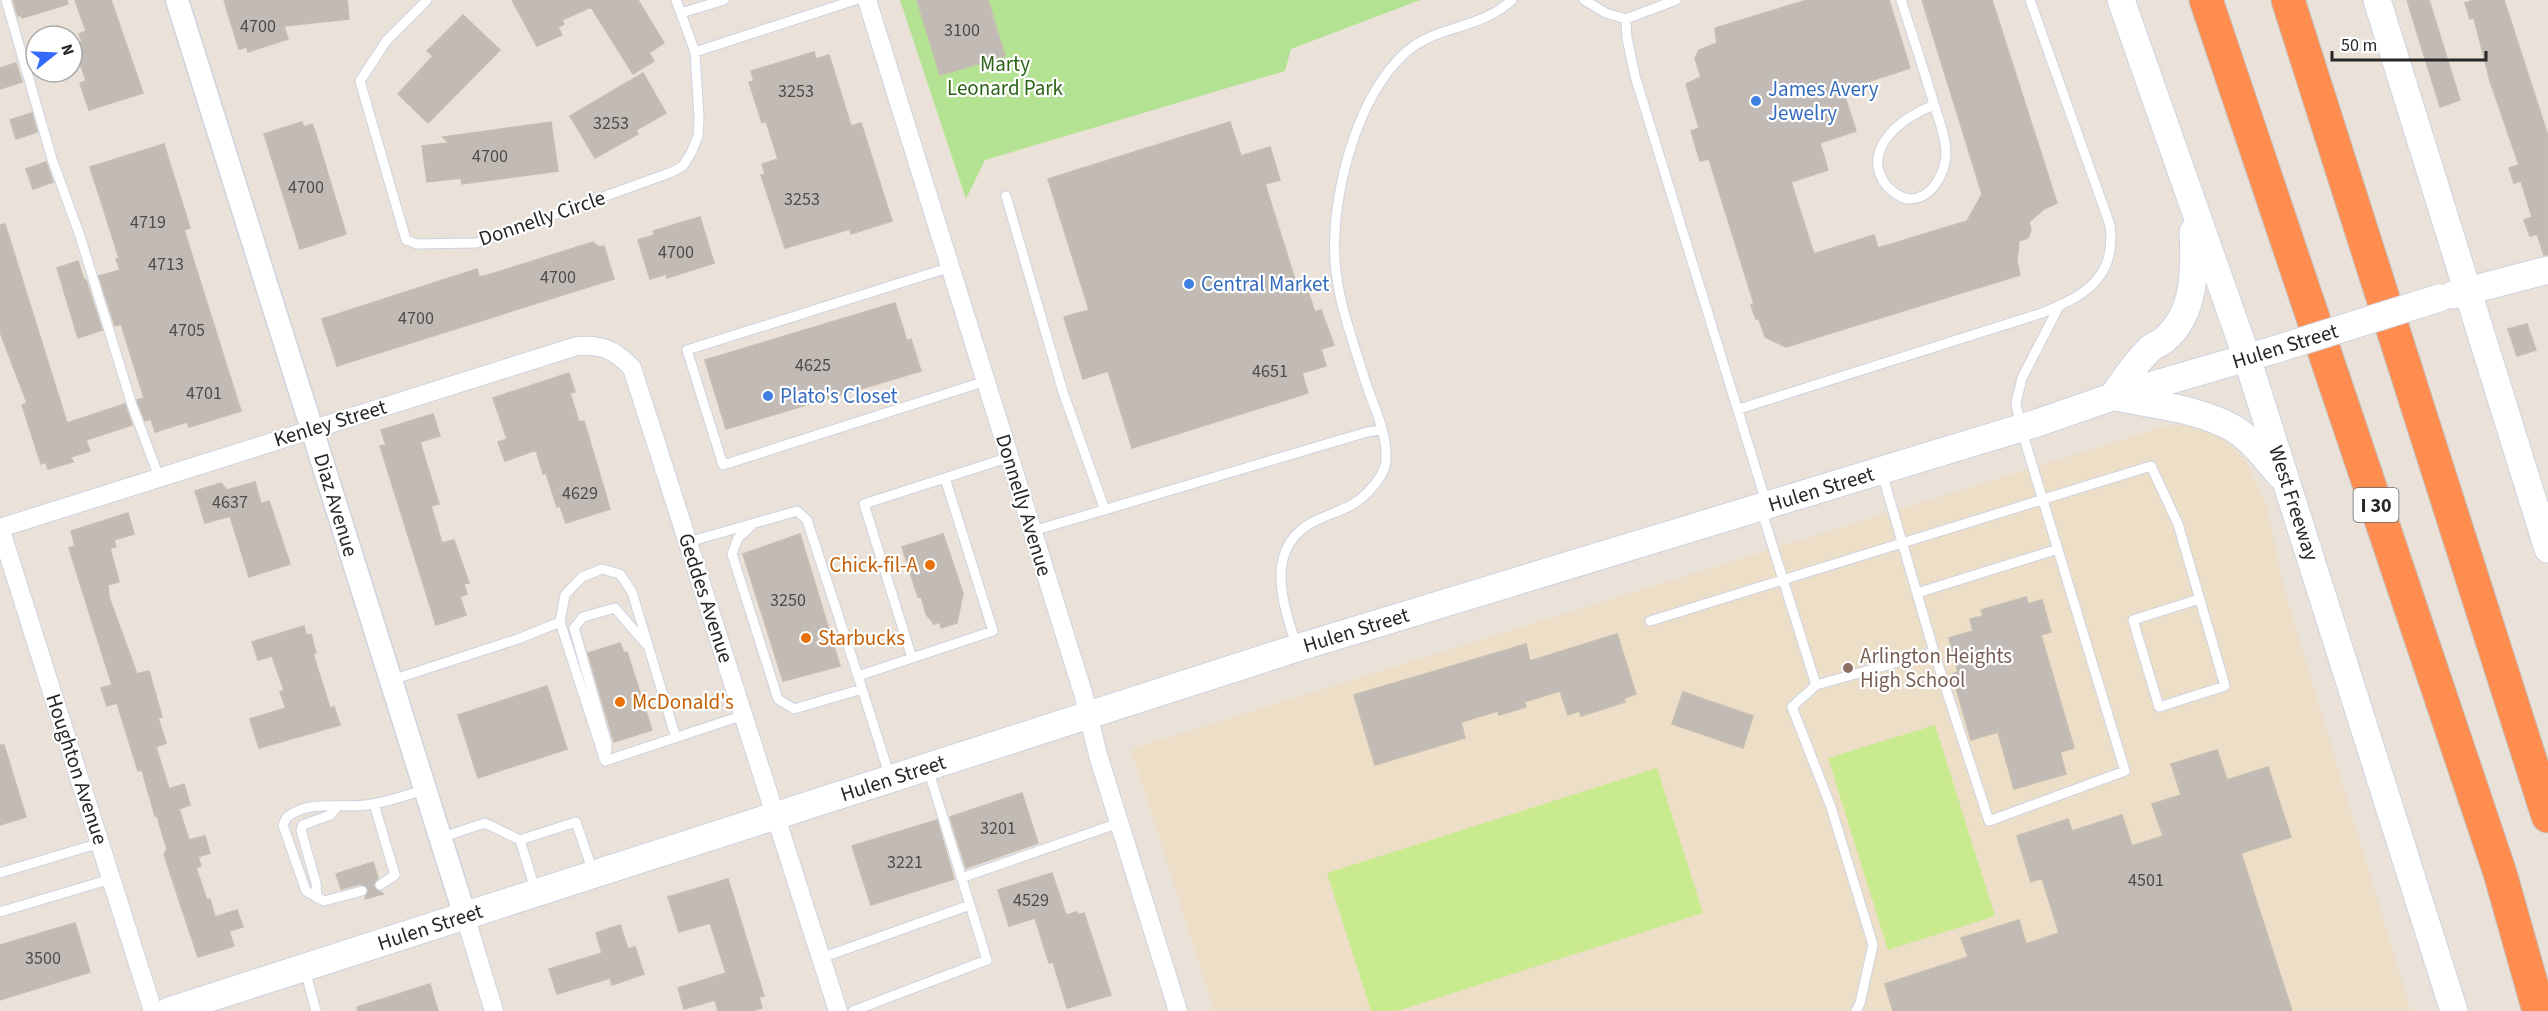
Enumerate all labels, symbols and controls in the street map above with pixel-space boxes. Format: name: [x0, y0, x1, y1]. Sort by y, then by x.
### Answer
house number: 4700: [240, 14, 276, 39]
house number: 3100: [944, 18, 980, 43]
north arrow: [24, 24, 84, 84]
scale bar: [2332, 24, 2486, 62]
text: 50 m: [2341, 33, 2377, 58]
text: N: [55, 41, 79, 58]
park label: Marty Leonard Park: [947, 49, 1064, 103]
place label: James Avery Jewelry: [1768, 74, 1879, 128]
house number: 3253: [778, 79, 814, 104]
marker: James Avery Jewelry: [1749, 94, 1763, 108]
house number: 3253: [593, 111, 629, 136]
house number: 4700: [472, 144, 508, 169]
house number: 4700: [288, 175, 324, 200]
street label: Donnelly Circle: [475, 182, 609, 254]
house number: 3253: [784, 187, 820, 212]
house number: 4719: [130, 210, 166, 235]
house number: 4700: [658, 240, 694, 265]
house number: 4713: [148, 252, 184, 277]
house number: 4700: [540, 265, 576, 290]
place label: Central Market: [1201, 269, 1329, 299]
marker: Central Market: [1182, 277, 1196, 291]
house number: 4700: [398, 306, 434, 331]
street label: Hulen Street: [2228, 316, 2342, 376]
house number: 4705: [169, 318, 205, 343]
house number: 4625: [795, 353, 831, 378]
house number: 4651: [1252, 359, 1288, 384]
house number: 4701: [186, 381, 222, 406]
place label: Plato's Closet: [780, 381, 898, 411]
marker: Plato's Closet: [761, 389, 775, 403]
street label: Kenley Street: [270, 392, 390, 454]
street label: Donnelly Avenue: [988, 430, 1060, 580]
street label: West Freeway: [2261, 441, 2327, 565]
street label: Diaz Avenue: [306, 450, 366, 560]
street label: Hulen Street: [1764, 459, 1878, 519]
house number: 4629: [562, 481, 598, 506]
road number: I 30: [2354, 488, 2398, 522]
house number: 4637: [212, 490, 248, 515]
street label: Geddes Avenue: [671, 529, 741, 667]
place label: Chick-fil-A: [829, 550, 919, 580]
marker: Chick-fil-A: [923, 558, 937, 572]
house number: 3250: [770, 588, 806, 613]
street label: Hulen Street: [1299, 600, 1413, 660]
place label: Starbucks: [818, 623, 905, 653]
marker: Starbucks: [799, 631, 813, 645]
place label: Arlington Heights High School: [1860, 641, 2012, 695]
marker: Arlington Heights High School: [1841, 661, 1855, 675]
place label: McDonald's: [632, 687, 734, 717]
street label: Houghton Avenue: [38, 690, 116, 848]
marker: McDonald's: [613, 695, 627, 709]
street label: Hulen Street: [836, 747, 950, 809]
house number: 3201: [980, 816, 1016, 841]
house number: 3221: [887, 850, 923, 875]
house number: 4501: [2128, 868, 2164, 893]
house number: 4529: [1013, 888, 1049, 913]
street label: Hulen Street: [373, 896, 487, 958]
house number: 3500: [25, 946, 61, 971]

